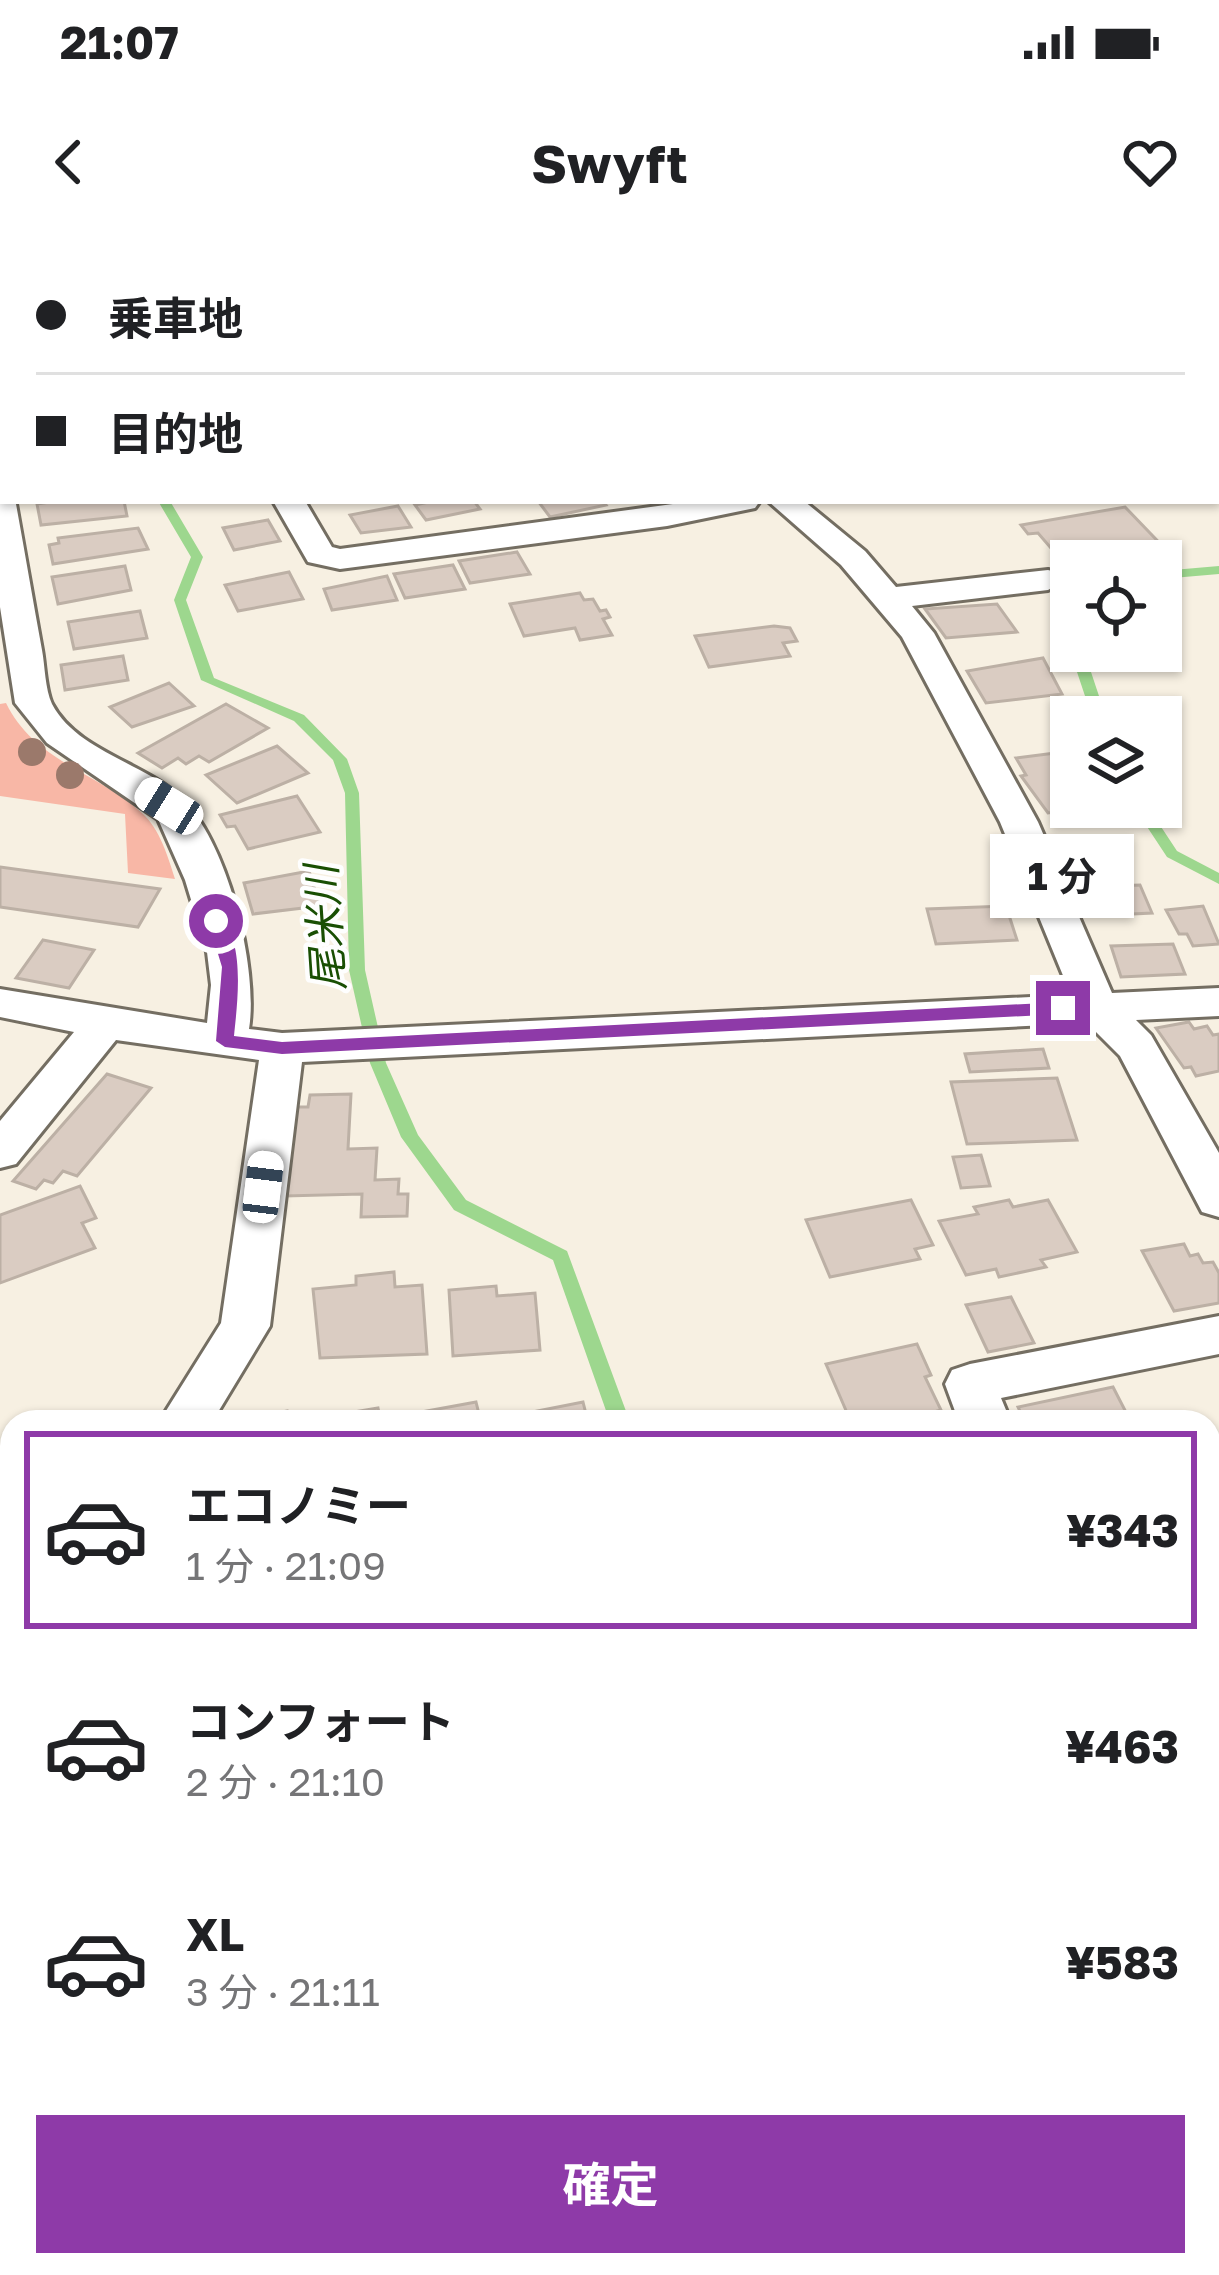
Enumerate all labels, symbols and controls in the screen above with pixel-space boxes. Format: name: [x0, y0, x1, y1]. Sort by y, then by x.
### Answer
text: 21:07: [60, 15, 179, 69]
icon: back: [36, 129, 102, 195]
icon: heart: [1117, 129, 1183, 195]
text: Swyft: [531, 130, 688, 195]
text: 乗車地: [108, 291, 243, 345]
text: 目的地: [108, 406, 243, 460]
map controls: [1050, 540, 1182, 828]
button: locate: [1050, 540, 1182, 672]
button: layers: [1050, 696, 1182, 828]
car: [129, 772, 209, 840]
callout: 1 分: [991, 834, 1135, 918]
text: 1 分: [1028, 852, 1096, 899]
water label: 尾米川: [294, 859, 353, 993]
route start: [189, 894, 243, 948]
route end: [1036, 981, 1090, 1035]
car: [241, 1149, 285, 1225]
icon: car: [42, 1476, 150, 1584]
text: エコノミー: [186, 1478, 411, 1532]
text: ¥343: [1066, 1503, 1179, 1557]
text: 1 分 · 21:09: [186, 1542, 386, 1589]
icon: car: [42, 1692, 150, 1800]
text: コンフォート: [186, 1694, 455, 1748]
text: ¥463: [1065, 1719, 1179, 1773]
text: 2 分 · 21:10: [186, 1758, 385, 1805]
text: XL: [186, 1907, 244, 1961]
icon: car: [42, 1908, 150, 2016]
text: ¥583: [1066, 1935, 1179, 1989]
text: 3 分 · 21:11: [186, 1968, 380, 2015]
button: 確定: [36, 2115, 1185, 2253]

